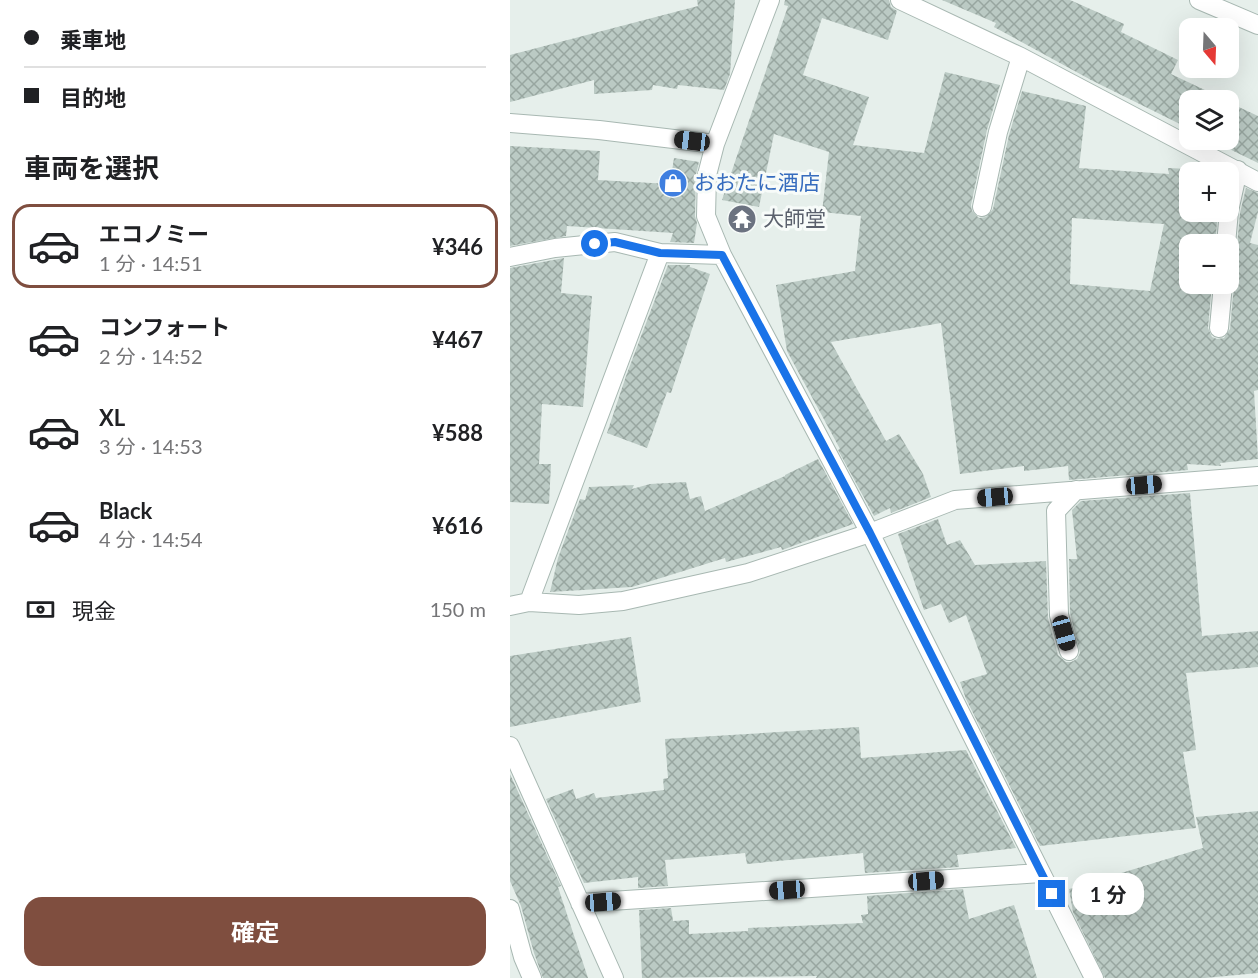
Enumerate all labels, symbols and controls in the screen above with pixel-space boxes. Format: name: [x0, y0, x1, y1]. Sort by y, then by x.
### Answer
north arrow: [1179, 18, 1239, 78]
map controls: [1179, 18, 1239, 294]
text: 乗車地: [60, 26, 126, 53]
text: 目的地: [60, 84, 126, 111]
button: layers: [1179, 90, 1239, 150]
car: [673, 130, 711, 152]
text: 車両を選択: [24, 151, 159, 184]
button: +: [1179, 162, 1239, 222]
shop icon: おおたに酒店: [657, 167, 689, 199]
place label: おおたに酒店: [694, 169, 820, 194]
temple icon: 大師堂: [726, 203, 758, 235]
place label: 大師堂: [763, 205, 826, 230]
icon: car: [27, 219, 81, 273]
text: エコノミー: [99, 220, 209, 247]
route start: [581, 230, 608, 257]
text: ¥346: [432, 233, 483, 260]
button: −: [1179, 234, 1239, 294]
text: 1 分 · 14:51: [99, 251, 203, 275]
icon: car: [27, 312, 81, 366]
text: コンフォート: [99, 313, 230, 340]
text: ¥467: [432, 326, 483, 353]
text: 2 分 · 14:52: [99, 344, 203, 368]
text: XL: [99, 404, 125, 431]
icon: car: [27, 405, 81, 459]
text: ¥588: [432, 419, 483, 446]
text: 3 分 · 14:53: [99, 434, 203, 458]
car: [1125, 474, 1163, 496]
car: [976, 486, 1014, 508]
text: Black: [99, 497, 152, 524]
icon: car: [27, 498, 81, 552]
text: ¥616: [432, 512, 483, 539]
text: 4 分 · 14:54: [99, 527, 203, 551]
icon: cash: [24, 593, 57, 626]
text: 現金: [72, 597, 116, 624]
text: 150 m: [430, 597, 486, 621]
car: [1050, 613, 1078, 653]
car: [907, 871, 945, 891]
callout: 1 分: [1073, 873, 1145, 915]
car: [768, 880, 806, 900]
route end: [1038, 880, 1065, 907]
text: 1 分: [1090, 882, 1126, 906]
car: [584, 892, 622, 912]
button: 確定: [24, 897, 486, 966]

